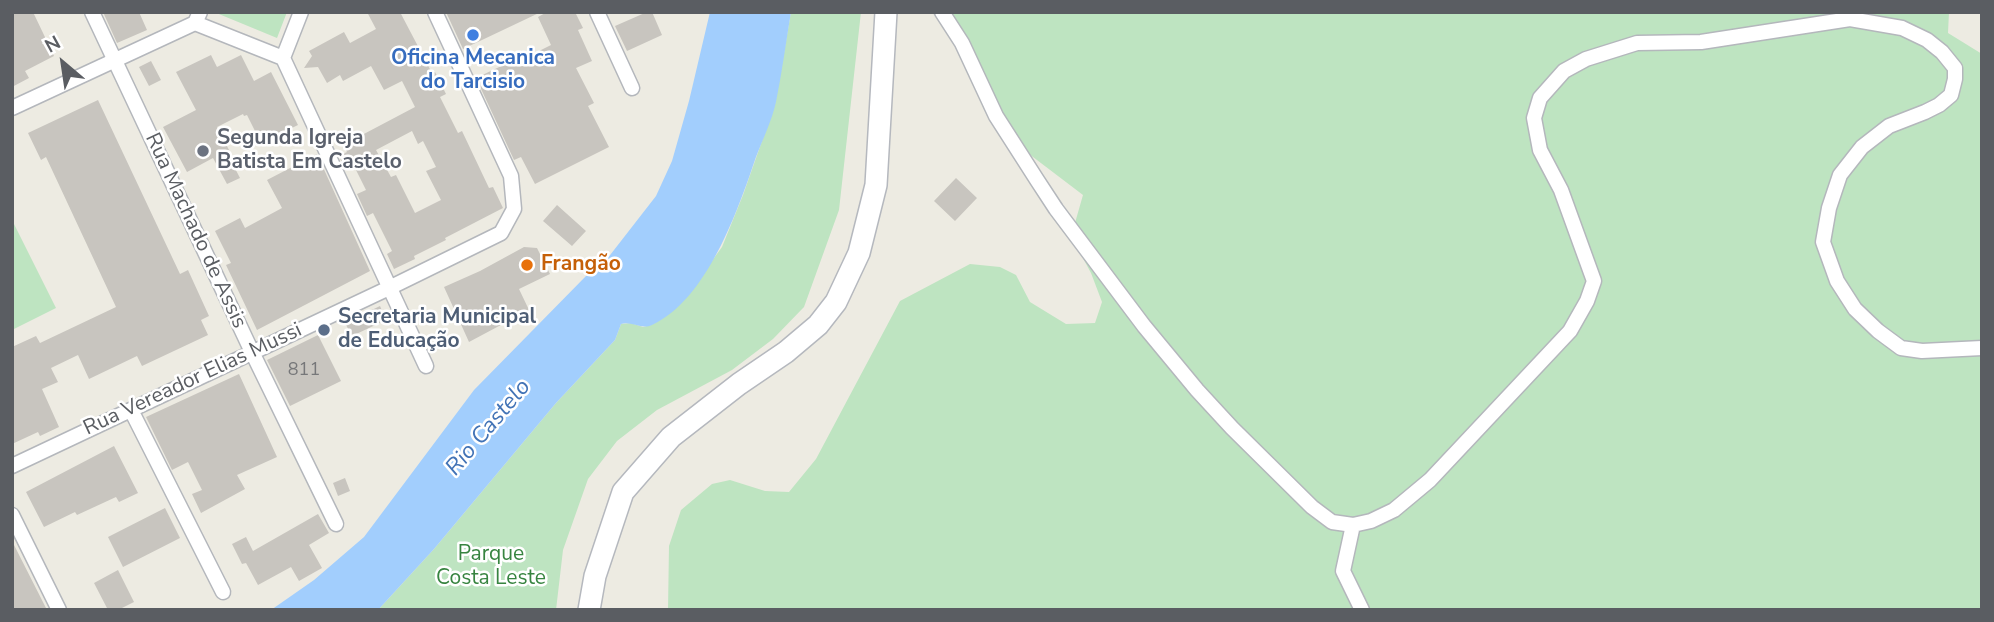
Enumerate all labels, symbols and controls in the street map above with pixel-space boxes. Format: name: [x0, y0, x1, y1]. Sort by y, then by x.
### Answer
marker: Oficina Mecanica do Tarcisio: [465, 27, 481, 43]
north arrow: [28, 28, 98, 98]
text: N: [40, 30, 65, 59]
place label: Oficina Mecanica do Tarcisio: [391, 46, 555, 96]
place label: Segunda Igreja Batista Em Castelo: [217, 126, 402, 176]
street label: Rua Machado de Assis: [139, 129, 251, 333]
marker: Segunda Igreja Batista Em Castelo: [195, 143, 211, 159]
place label: Frangão: [541, 252, 621, 278]
marker: Frangão: [519, 257, 535, 273]
place label: Secretaria Municipal de Educação: [338, 305, 536, 355]
street label: Rua Vereador Elias Mussi: [80, 318, 306, 442]
marker: Secretaria Municipal de Educação: [316, 322, 332, 338]
house number: 811: [288, 360, 320, 382]
water label: Rio Castelo: [441, 374, 537, 482]
park label: Parque Costa Leste: [436, 542, 546, 592]

